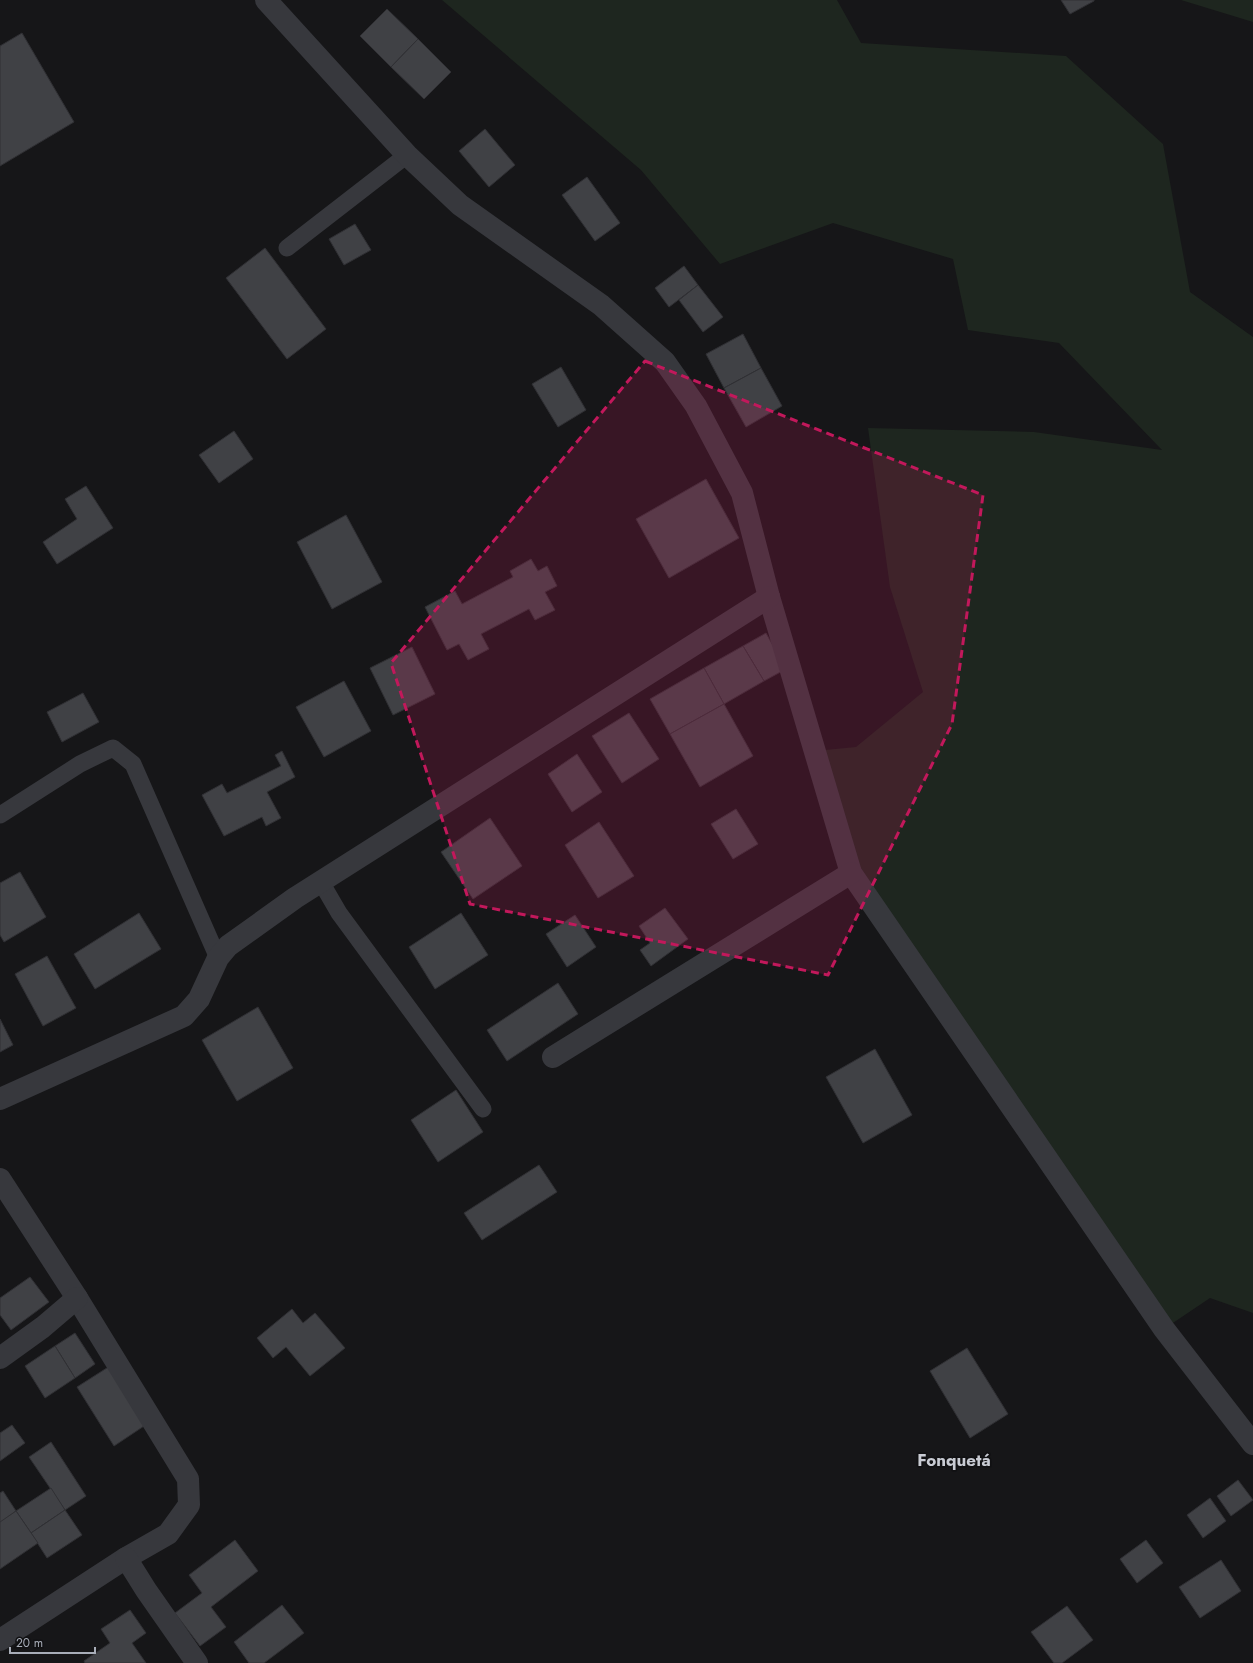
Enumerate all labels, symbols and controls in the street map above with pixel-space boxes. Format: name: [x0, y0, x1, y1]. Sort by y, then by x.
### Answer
district label: Fonquetá: [917, 1448, 991, 1472]
scale bar: [10, 1629, 95, 1655]
text: 20 m: [16, 1634, 43, 1652]

